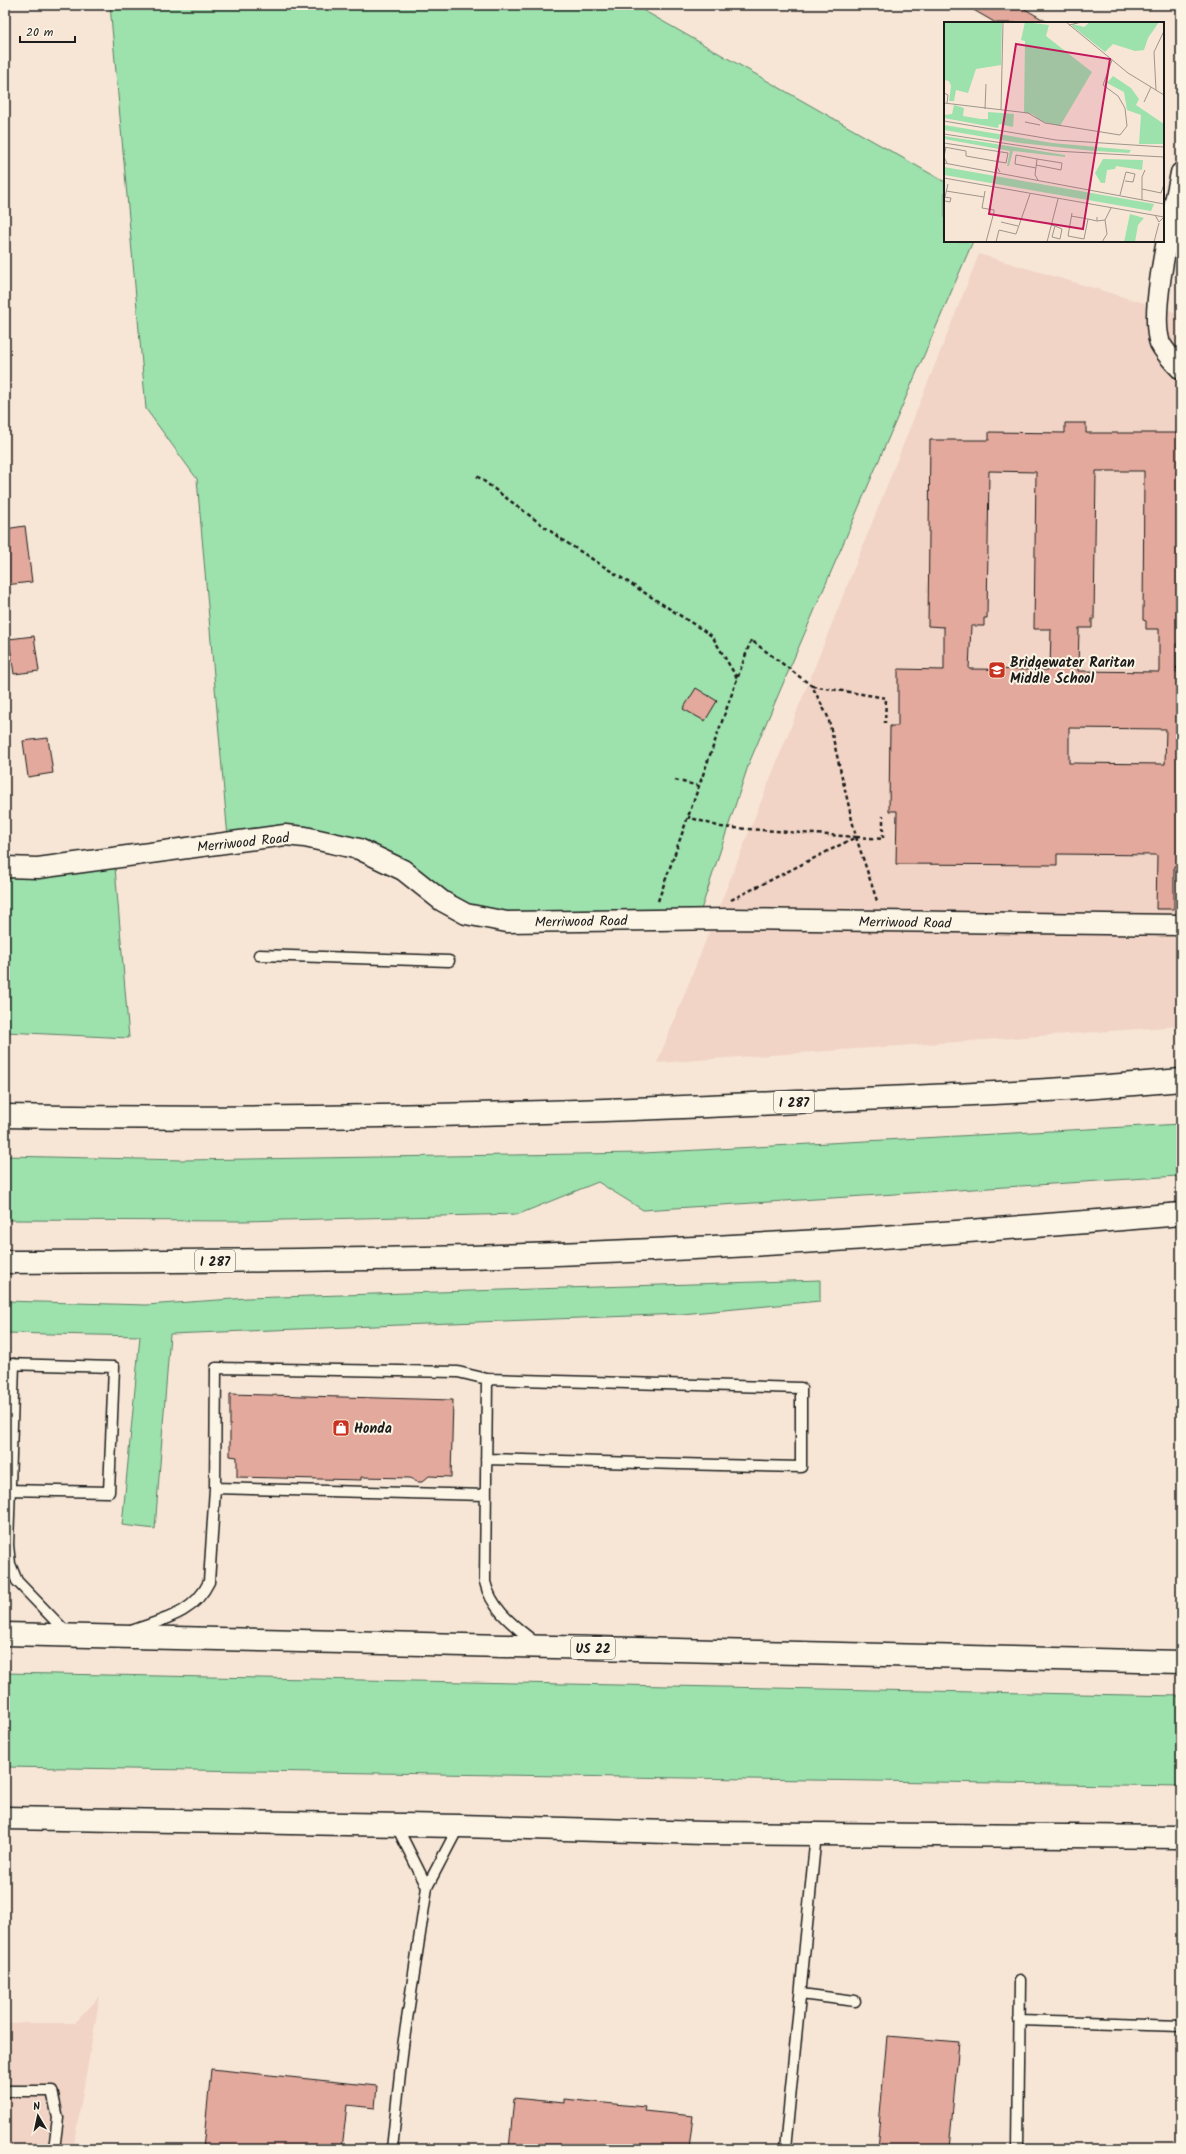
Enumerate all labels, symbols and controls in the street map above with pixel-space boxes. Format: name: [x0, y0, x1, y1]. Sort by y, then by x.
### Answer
scale bar: [20, 18, 75, 44]
inset map: [944, 22, 1164, 242]
text: 20 m: [26, 23, 54, 42]
place label: Bridgewater Raritan Middle School: [1010, 652, 1135, 690]
school or university icon: Bridgewater Raritan Middle School: [987, 660, 1007, 680]
street label: Merriwood Road: [196, 827, 291, 859]
street label: Merriwood Road: [534, 910, 629, 934]
street label: Merriwood Road: [858, 911, 953, 935]
road number: I 287: [774, 1091, 814, 1113]
road number: I 287: [195, 1250, 235, 1272]
shop icon: Honda: [331, 1418, 351, 1438]
place label: Honda: [354, 1418, 392, 1440]
road number: US 22: [571, 1637, 615, 1659]
north arrow: [18, 2096, 58, 2136]
text: N: [32, 2098, 41, 2117]

